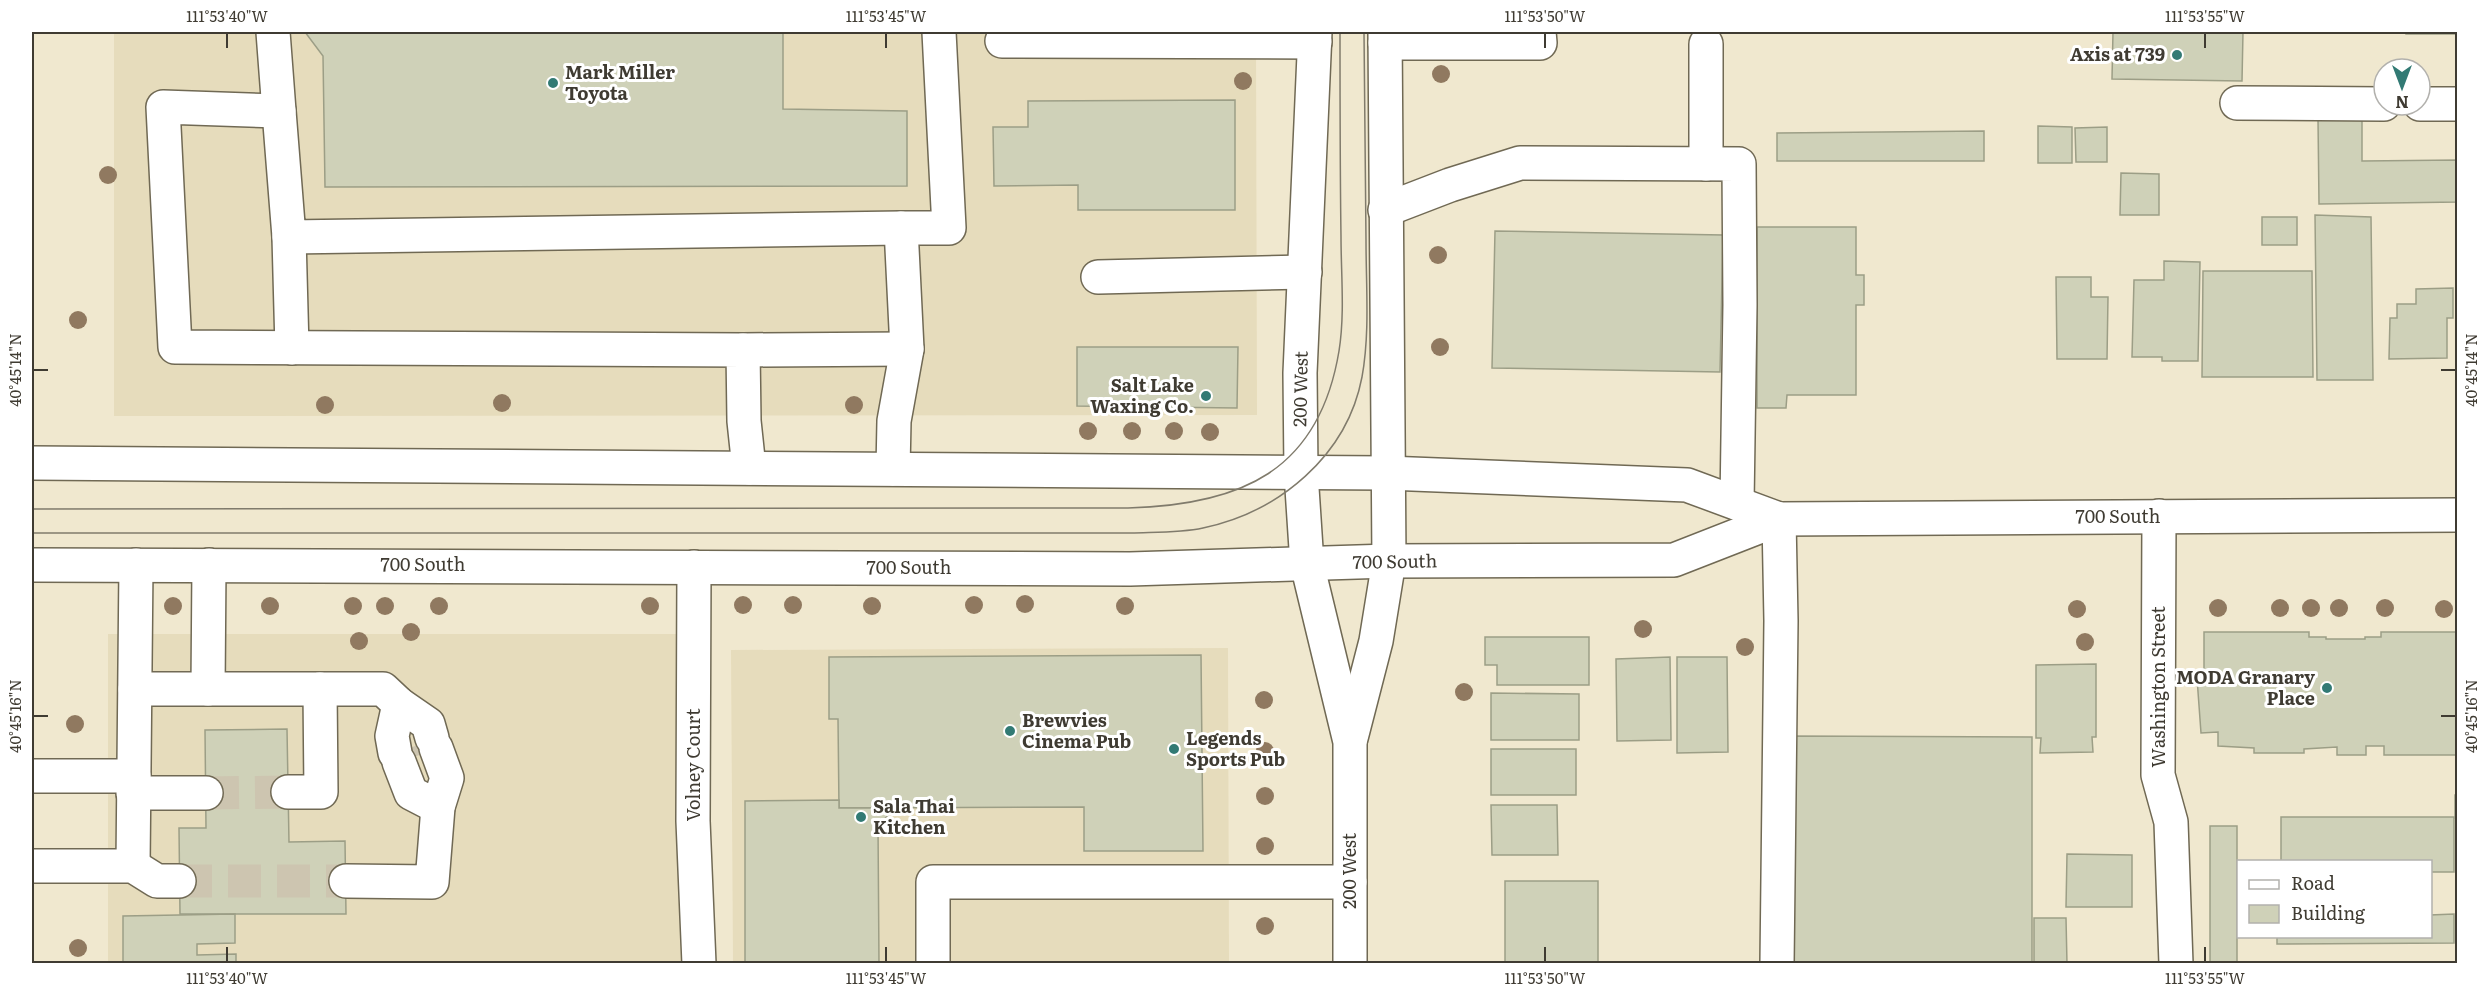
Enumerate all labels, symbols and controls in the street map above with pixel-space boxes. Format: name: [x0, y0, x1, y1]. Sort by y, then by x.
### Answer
text: 111°53'40"W: [186, 4, 268, 27]
text: 111°53'45"W: [846, 4, 927, 27]
text: 111°53'50"W: [1505, 4, 1586, 27]
text: 111°53'55"W: [2165, 4, 2246, 27]
place label: Axis at 739: [2070, 40, 2165, 67]
marker: Axis at 739: [2170, 48, 2184, 62]
north arrow: [2372, 57, 2432, 117]
place label: Mark Miller Toyota: [565, 58, 675, 106]
marker: Mark Miller Toyota: [546, 76, 560, 90]
text: N: [2395, 91, 2409, 115]
text: 40°45'14"N: [3, 333, 26, 407]
text: 40°45'14"N: [2459, 333, 2482, 407]
street label: 200 West: [1285, 350, 1314, 427]
place label: Salt Lake Waxing Co.: [1090, 371, 1194, 419]
marker: Salt Lake Waxing Co.: [1199, 389, 1213, 403]
street label: 700 South: [2076, 502, 2160, 529]
street label: 700 South: [1352, 546, 1438, 575]
street label: 700 South: [381, 550, 465, 577]
street label: 700 South: [867, 553, 951, 580]
street label: Washington Street: [2144, 606, 2171, 768]
place label: MODA Granary Place: [2176, 663, 2315, 711]
text: 40°45'16"N: [3, 679, 26, 753]
text: 40°45'16"N: [2459, 679, 2482, 753]
marker: MODA Granary Place: [2320, 681, 2334, 695]
place label: Brewvies Cinema Pub: [1022, 706, 1131, 754]
street label: Volney Court: [679, 708, 706, 821]
marker: Brewvies Cinema Pub: [1003, 724, 1017, 738]
place label: Legends Sports Pub: [1186, 724, 1286, 772]
marker: Legends Sports Pub: [1167, 742, 1181, 756]
place label: Sala Thai Kitchen: [873, 792, 955, 840]
marker: Sala Thai Kitchen: [854, 810, 868, 824]
street label: 200 West: [1335, 832, 1362, 909]
legend: [2237, 860, 2432, 938]
text: Road: [2291, 869, 2335, 896]
text: Building: [2291, 899, 2366, 926]
text: 111°53'40"W: [186, 966, 268, 989]
text: 111°53'45"W: [846, 966, 927, 989]
text: 111°53'50"W: [1505, 966, 1586, 989]
text: 111°53'55"W: [2165, 966, 2246, 989]

